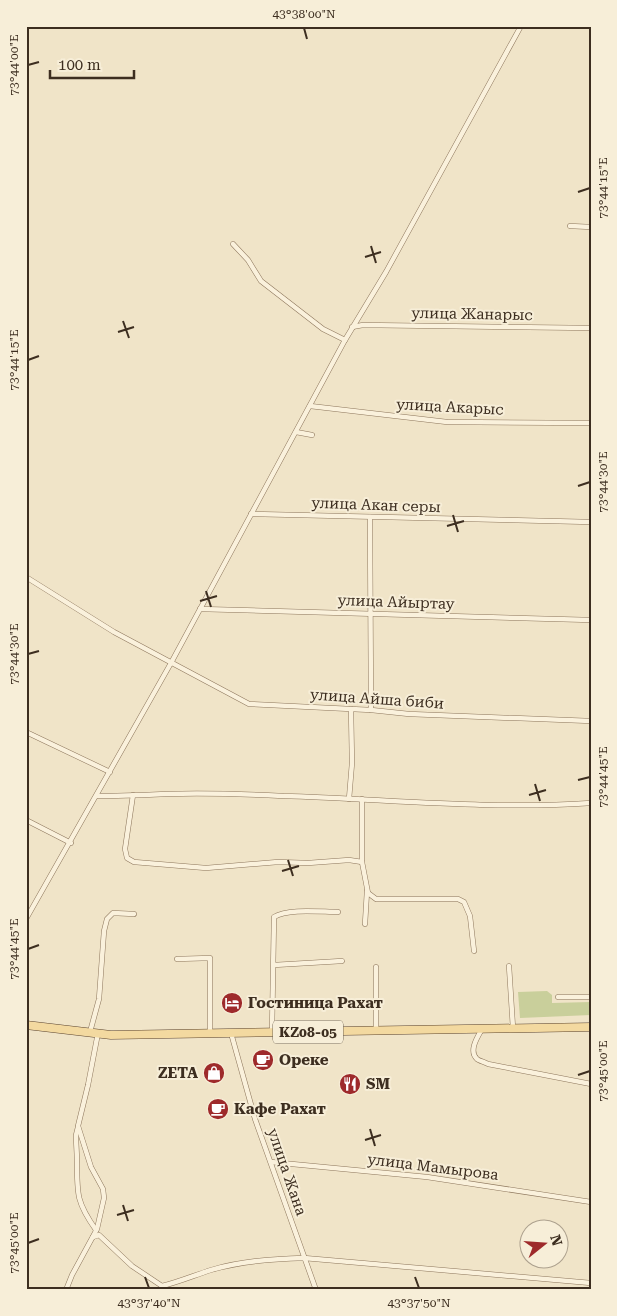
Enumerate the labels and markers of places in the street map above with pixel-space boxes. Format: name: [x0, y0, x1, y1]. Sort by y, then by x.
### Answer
hotel icon: Гостиница Рахат: [220, 991, 244, 1015]
place label: Гостиница Рахат: [248, 994, 383, 1012]
cafe icon: Ореке: [251, 1048, 275, 1072]
place label: Ореке: [279, 1051, 329, 1069]
shop icon: ZETA: [202, 1061, 226, 1085]
place label: ZETA: [158, 1064, 198, 1082]
restaurant icon: SM: [338, 1072, 362, 1096]
place label: SM: [366, 1075, 390, 1093]
cafe icon: Кафе Рахат: [206, 1097, 230, 1121]
place label: Кафе Рахат: [234, 1100, 326, 1118]

